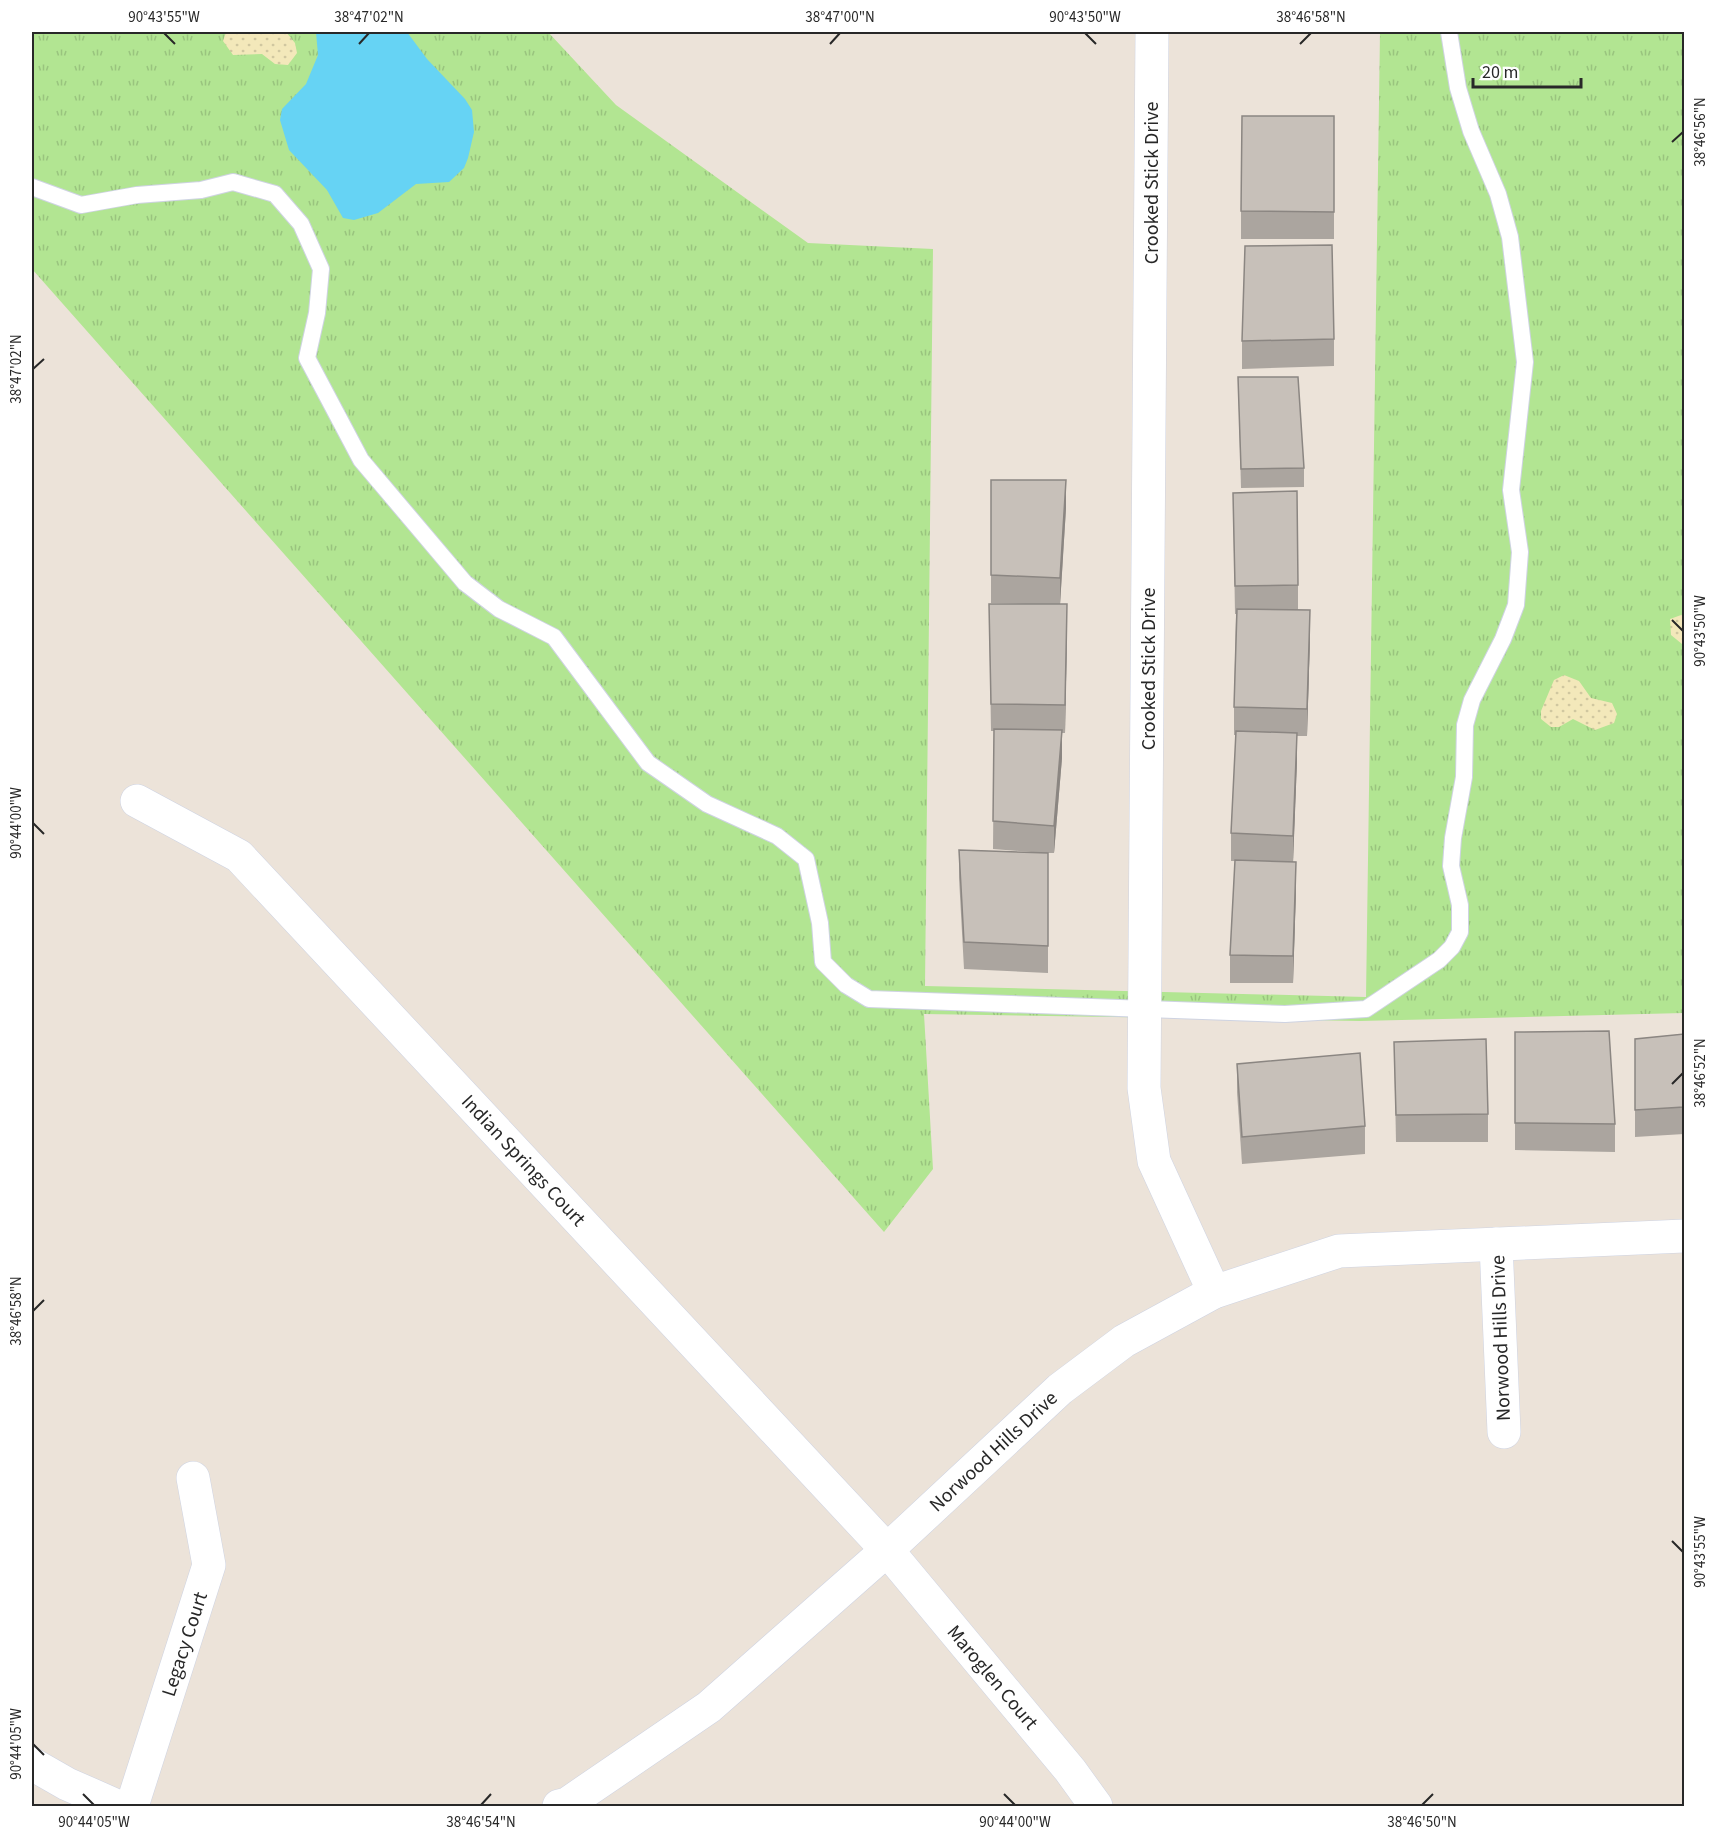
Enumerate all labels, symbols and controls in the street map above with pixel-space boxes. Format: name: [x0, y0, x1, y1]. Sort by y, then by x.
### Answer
text: 90°43'55"W: [128, 7, 200, 28]
text: 38°47'02"N: [334, 7, 404, 28]
text: 38°47'00"N: [805, 7, 875, 28]
text: 90°43'50"W: [1049, 7, 1121, 28]
text: 38°46'58"N: [1276, 7, 1346, 28]
scale bar: [1473, 51, 1581, 89]
text: 20 m: [1482, 60, 1518, 85]
text: 38°46'56"N: [1690, 97, 1711, 167]
street label: Crooked Stick Drive: [1138, 102, 1166, 264]
text: 38°47'02"N: [6, 334, 27, 404]
street label: Crooked Stick Drive: [1135, 588, 1163, 750]
text: 90°43'50"W: [1690, 595, 1711, 667]
text: 90°44'00"W: [6, 787, 27, 859]
text: 38°46'52"N: [1690, 1038, 1711, 1108]
street label: Indian Springs Court: [455, 1089, 592, 1233]
street label: Norwood Hills Drive: [1484, 1254, 1518, 1421]
text: 38°46'58"N: [6, 1276, 27, 1346]
street label: Norwood Hills Drive: [923, 1385, 1064, 1519]
text: 90°43'55"W: [1690, 1516, 1711, 1588]
street label: Legacy Court: [155, 1588, 215, 1700]
street label: Maroglen Court: [940, 1619, 1045, 1736]
text: 90°44'05"W: [6, 1708, 27, 1780]
text: 90°44'05"W: [58, 1812, 130, 1833]
text: 38°46'54"N: [446, 1812, 516, 1833]
text: 90°44'00"W: [979, 1812, 1051, 1833]
text: 38°46'50"N: [1387, 1812, 1457, 1833]

